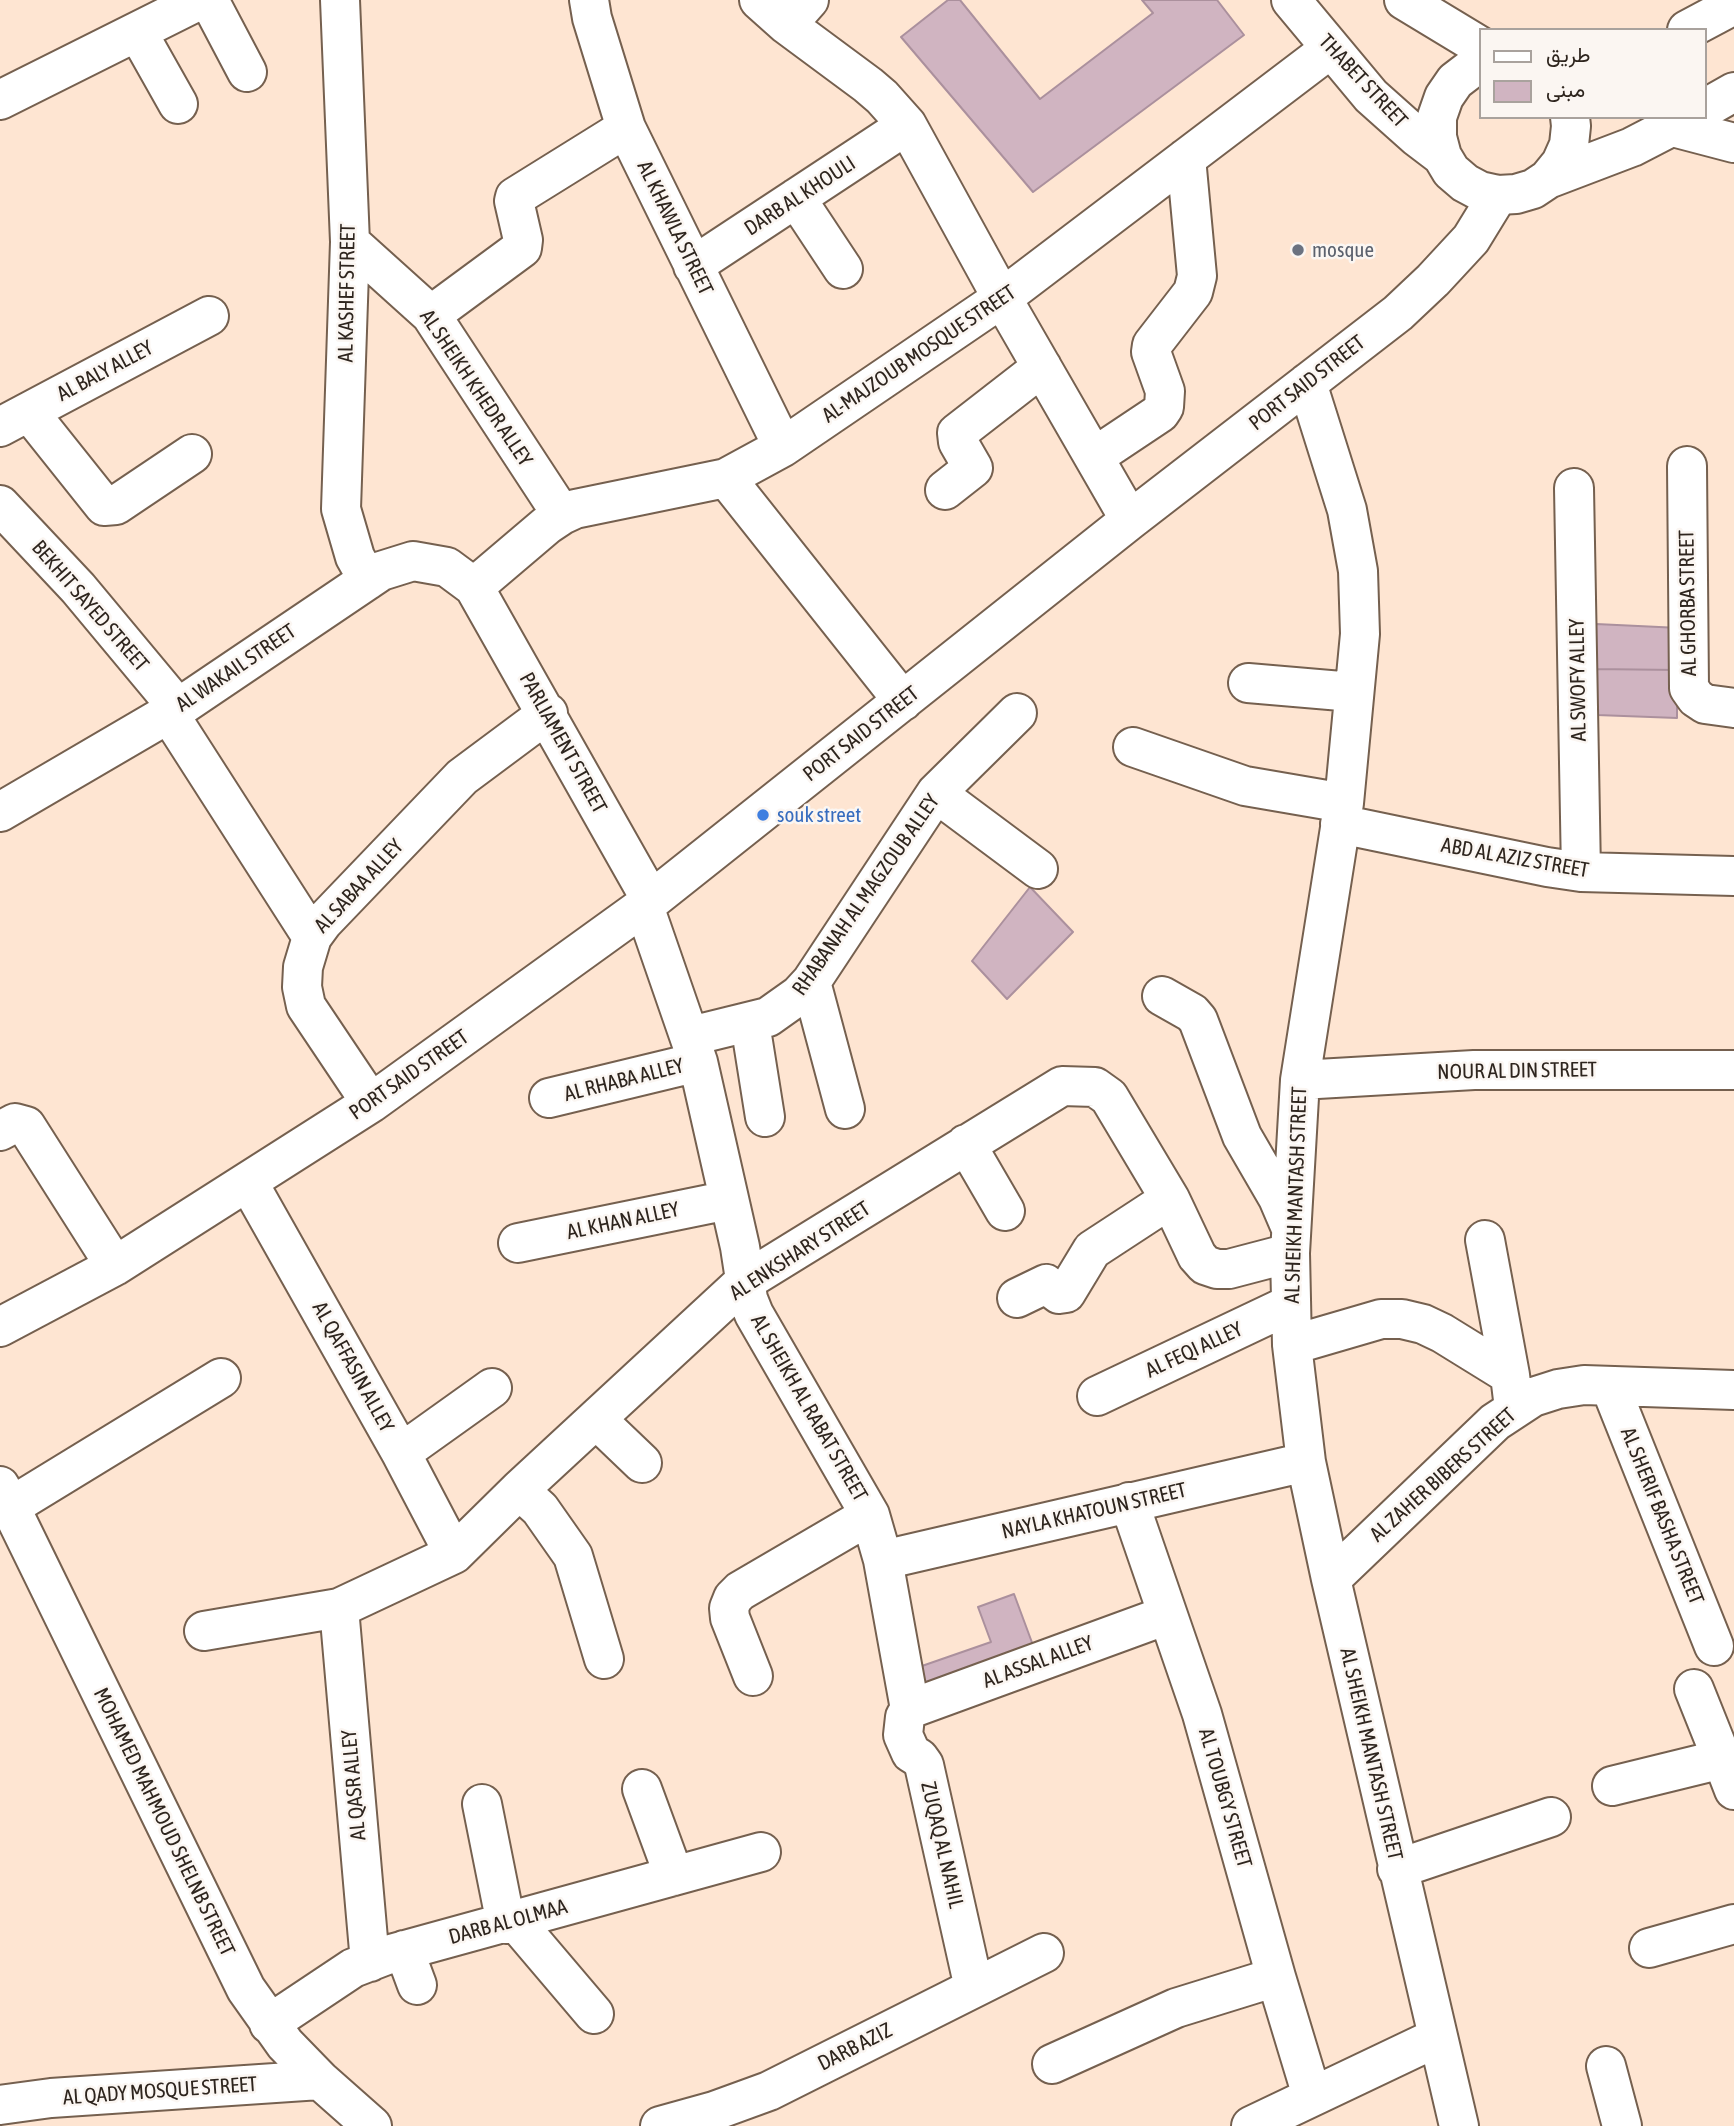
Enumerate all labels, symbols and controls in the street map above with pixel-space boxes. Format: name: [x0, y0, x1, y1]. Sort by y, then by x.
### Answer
legend: [1478, 28, 1706, 119]
street label: THABET STREET: [1313, 29, 1413, 133]
text: طريق: [1546, 42, 1591, 66]
text: مبنى: [1546, 77, 1585, 101]
street label: DARB AL KHOULI: [740, 151, 860, 241]
street label: AL KHAWLA STREET: [632, 157, 718, 299]
street label: AL KASHEF STREET: [333, 223, 361, 363]
place label: mosque: [1312, 237, 1374, 263]
marker: mosque: [1290, 242, 1306, 258]
street label: AL-MAJZOUB MOSQUE STREET: [817, 280, 1021, 428]
street label: AL SHEIKH KHEDR ALLEY: [414, 305, 538, 471]
street label: PORT SAID STREET: [1244, 330, 1370, 436]
street label: AL BALY ALLEY: [53, 335, 157, 407]
street label: AL GHORBA STREET: [1674, 530, 1702, 676]
street label: BEKHIT SAYED STREET: [26, 535, 154, 677]
street label: AL SWOFY ALLEY: [1564, 618, 1592, 742]
street label: AL WAKAIL STREET: [171, 619, 301, 717]
street label: PARLIAMENT STREET: [514, 668, 612, 818]
street label: PORT SAID STREET: [798, 681, 924, 787]
street label: RHABANAH AL MAGZOUB ALLEY: [787, 790, 945, 1000]
place label: souk street: [777, 802, 861, 828]
marker: souk street: [755, 807, 771, 823]
street label: ABD AL AZIZ STREET: [1439, 833, 1591, 883]
street label: AL SABAA ALLEY: [309, 834, 409, 938]
street label: PORT SAID STREET: [344, 1025, 474, 1125]
street label: AL RHABA ALLEY: [562, 1053, 686, 1107]
street label: NOUR AL DIN STREET: [1437, 1057, 1597, 1085]
street label: AL SHEIKH MANTASH STREET: [1280, 1086, 1312, 1304]
street label: AL ENKSHARY STREET: [725, 1196, 875, 1306]
street label: AL KHAN ALLEY: [565, 1197, 681, 1245]
street label: AL QAFFASIN ALLEY: [307, 1298, 399, 1436]
street label: AL SHEIKH AL RABAT STREET: [745, 1310, 873, 1506]
street label: AL FEQI ALLEY: [1142, 1317, 1246, 1383]
street label: AL ZAHER BIBERS STREET: [1365, 1403, 1521, 1547]
street label: AL SHERIF BASHA STREET: [1615, 1424, 1709, 1608]
street label: NAYLA KHATOUN STREET: [999, 1478, 1189, 1544]
street label: AL ASSAL ALLEY: [979, 1630, 1097, 1694]
street label: AL SHEIKH MANTASH STREET: [1334, 1645, 1408, 1863]
street label: MOHAMED MAHMOUD SHELNB STREET: [88, 1684, 240, 1960]
street label: AL TOUBGY STREET: [1193, 1725, 1257, 1871]
street label: AL QASR ALLEY: [337, 1729, 371, 1841]
street label: ZUQAQ AL NAHIL: [915, 1779, 969, 1911]
street label: DARB AL OLMAA: [446, 1894, 570, 1950]
street label: DARB AZIZ: [814, 2018, 896, 2076]
street label: AL QADY MOSQUE STREET: [62, 2072, 258, 2110]

